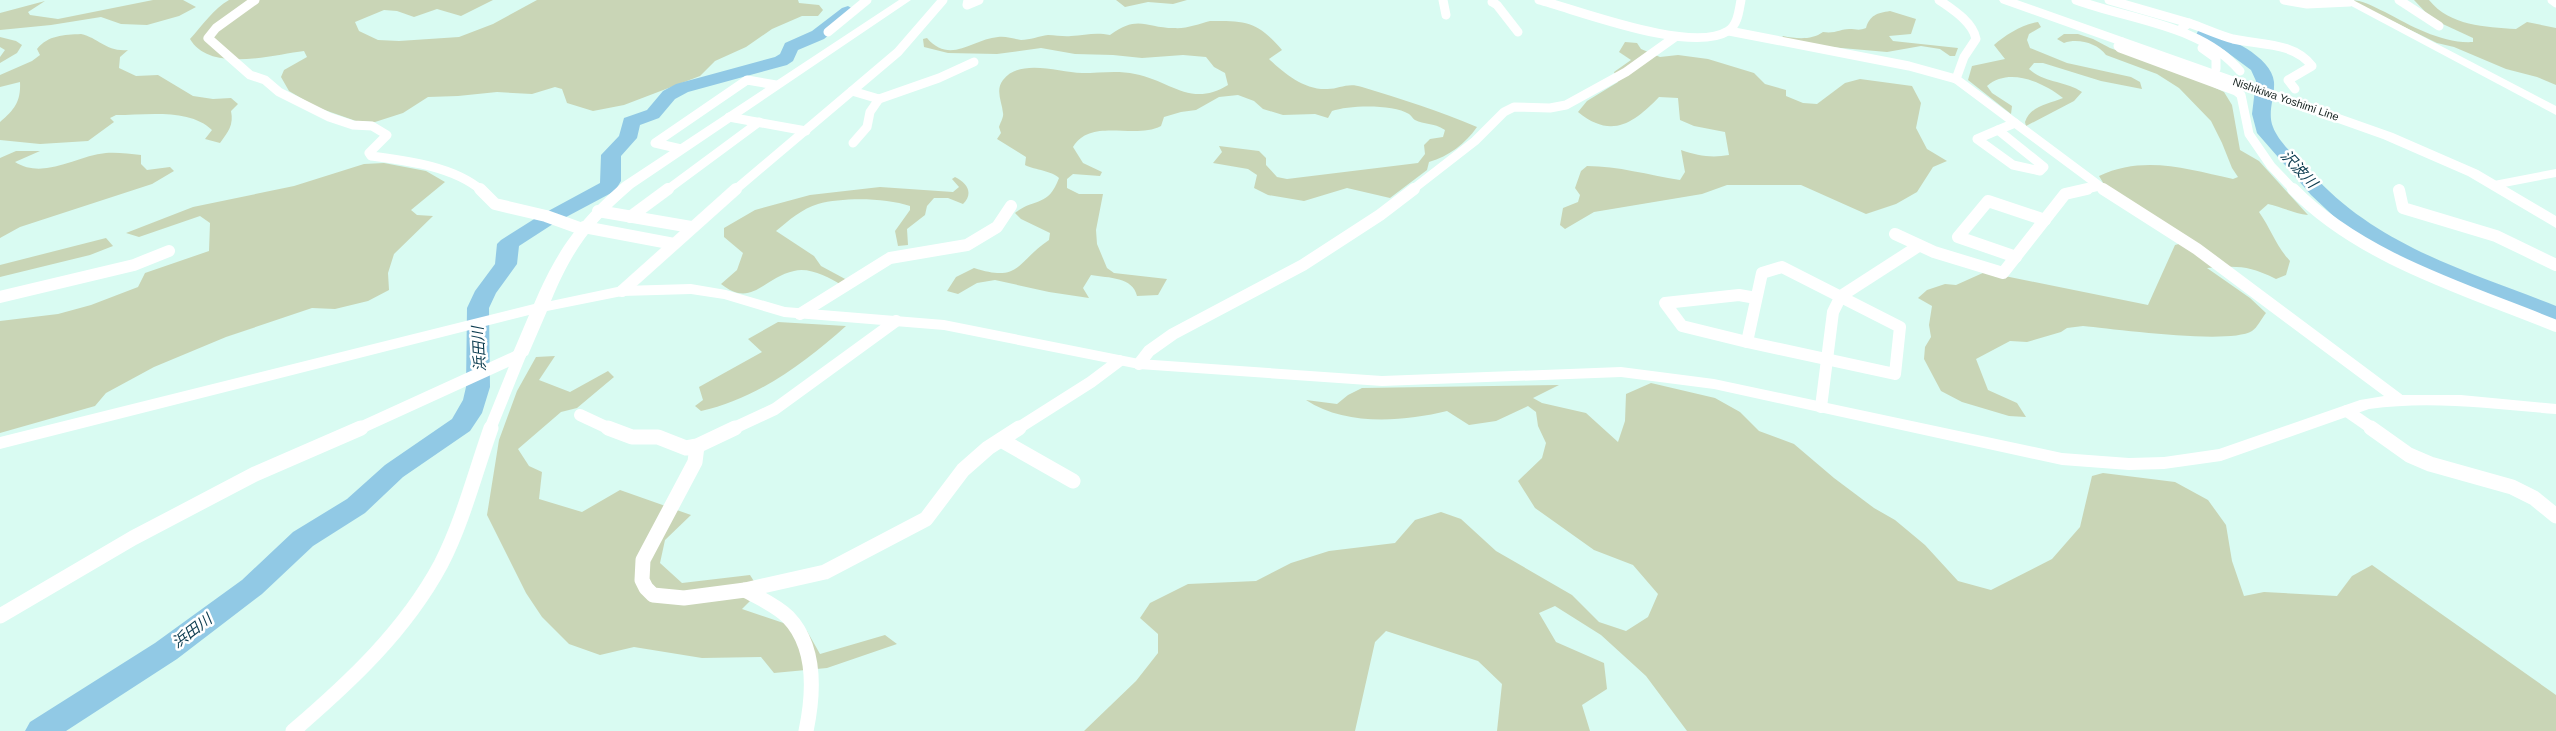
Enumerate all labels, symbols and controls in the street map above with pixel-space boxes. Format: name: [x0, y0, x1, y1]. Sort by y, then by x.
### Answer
street label: Nishikiwa Yoshimi Line: [2231, 75, 2341, 123]
water label: 沢波川: [2278, 146, 2322, 192]
water label: 浜田川: [469, 324, 488, 372]
water label: 浜田川: [169, 609, 216, 651]

